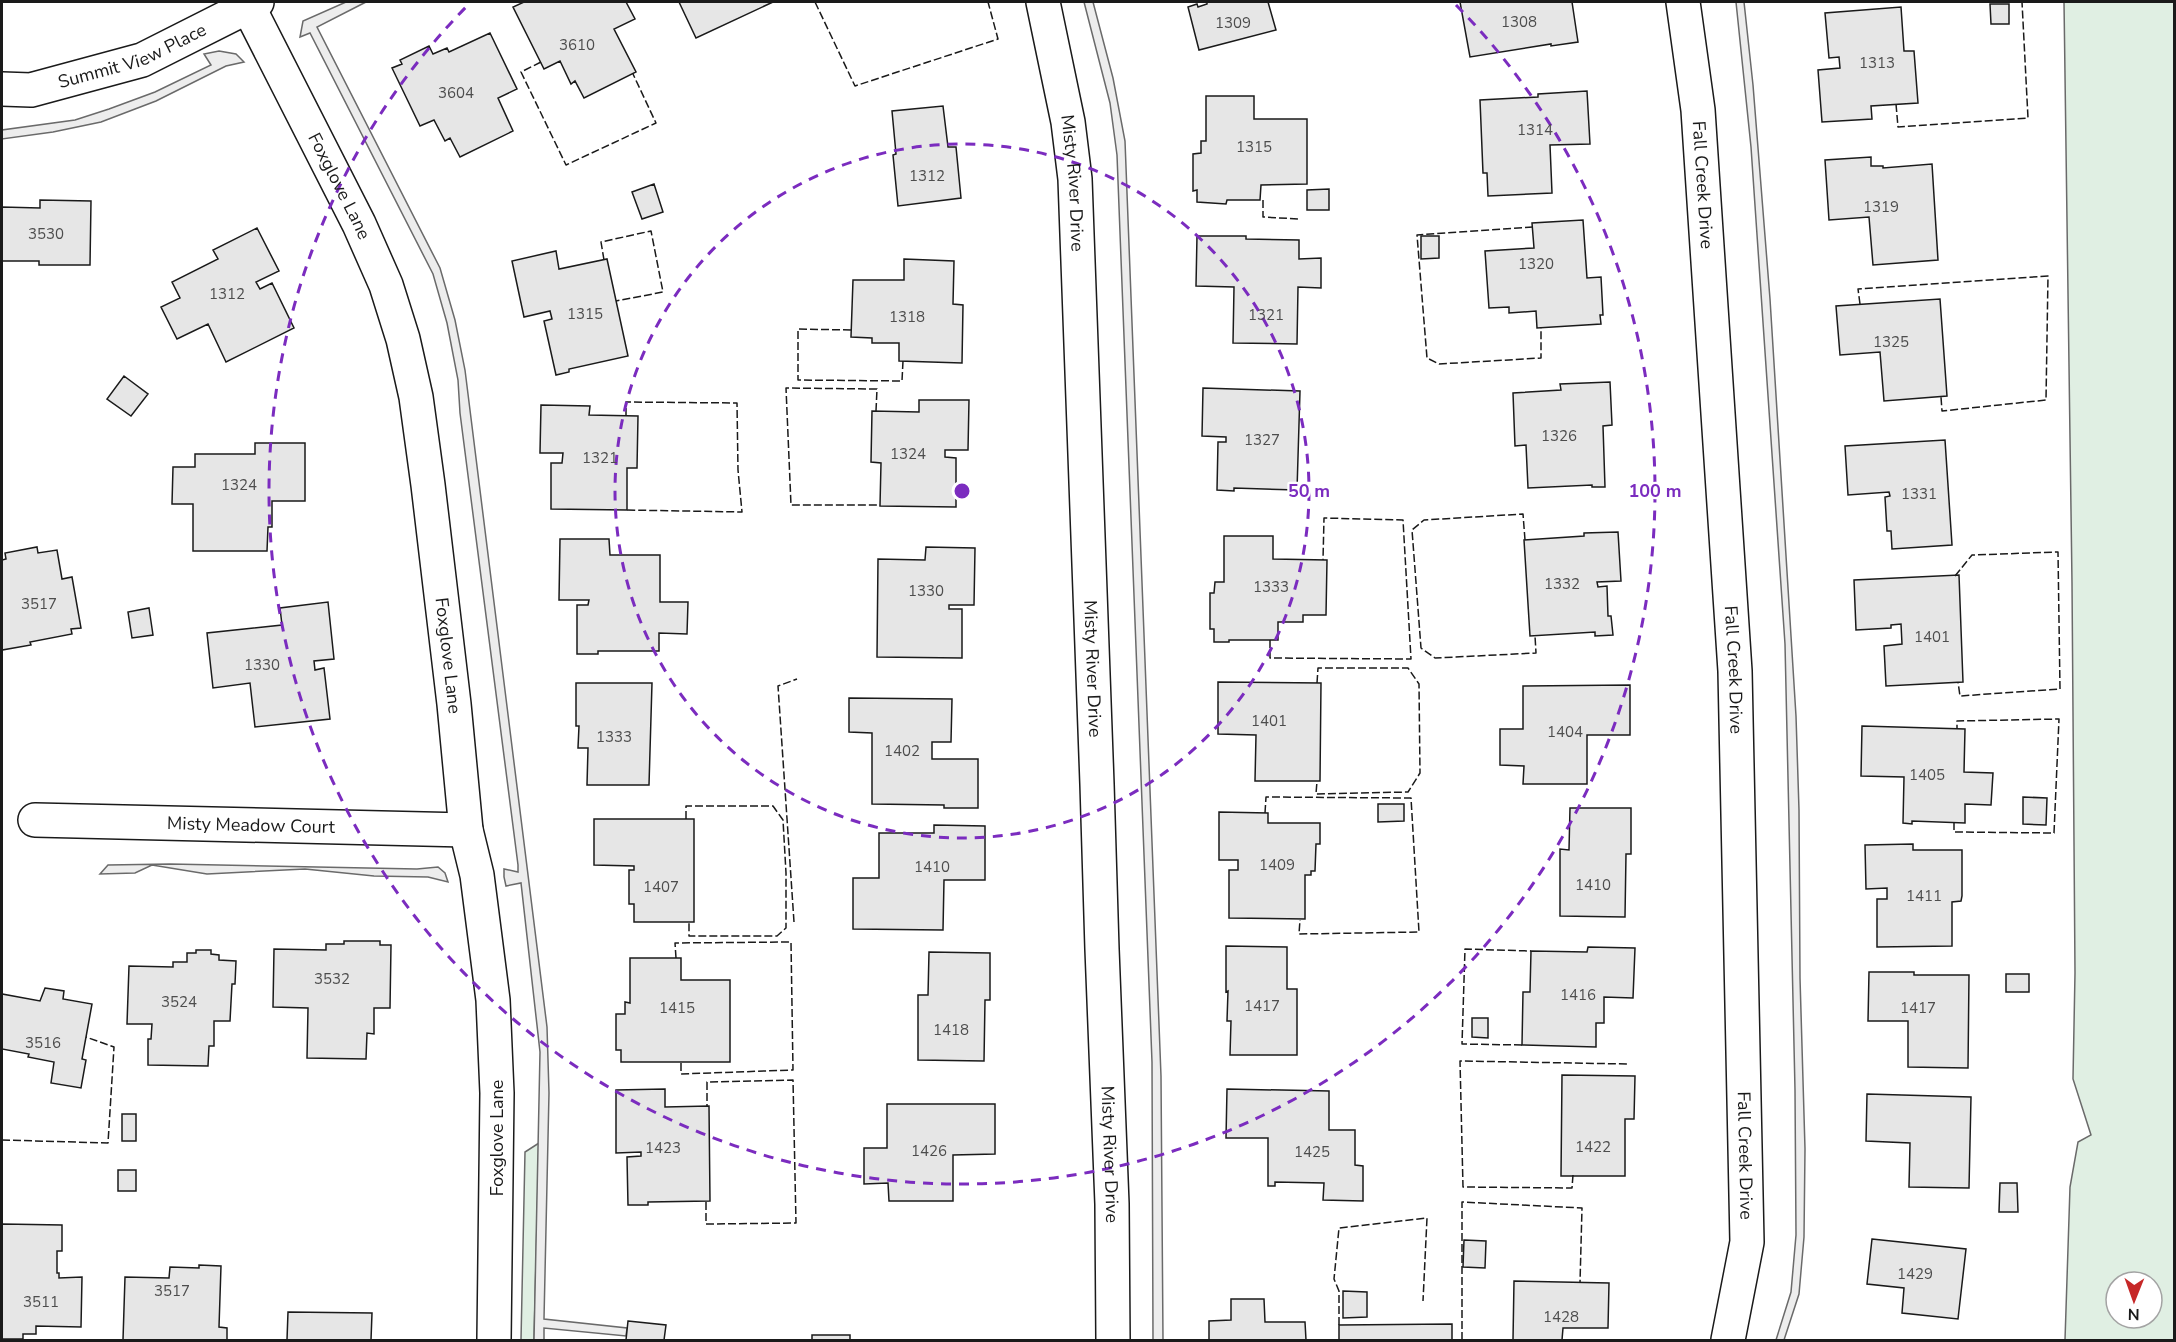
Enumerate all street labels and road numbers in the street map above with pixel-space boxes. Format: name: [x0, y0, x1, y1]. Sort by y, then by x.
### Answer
street label: Summit View Place: [55, 18, 210, 94]
street label: Misty River Drive: [1055, 113, 1090, 252]
street label: Fall Creek Drive: [1687, 120, 1719, 250]
street label: Foxglove Lane: [302, 129, 376, 243]
street label: Foxglove Lane: [429, 596, 467, 715]
street label: Misty River Drive: [1078, 600, 1107, 738]
street label: Fall Creek Drive: [1719, 605, 1748, 734]
street label: Misty Meadow Court: [167, 811, 336, 839]
street label: Foxglove Lane: [485, 1080, 509, 1196]
street label: Misty River Drive: [1095, 1085, 1124, 1223]
street label: Fall Creek Drive: [1732, 1091, 1759, 1220]

